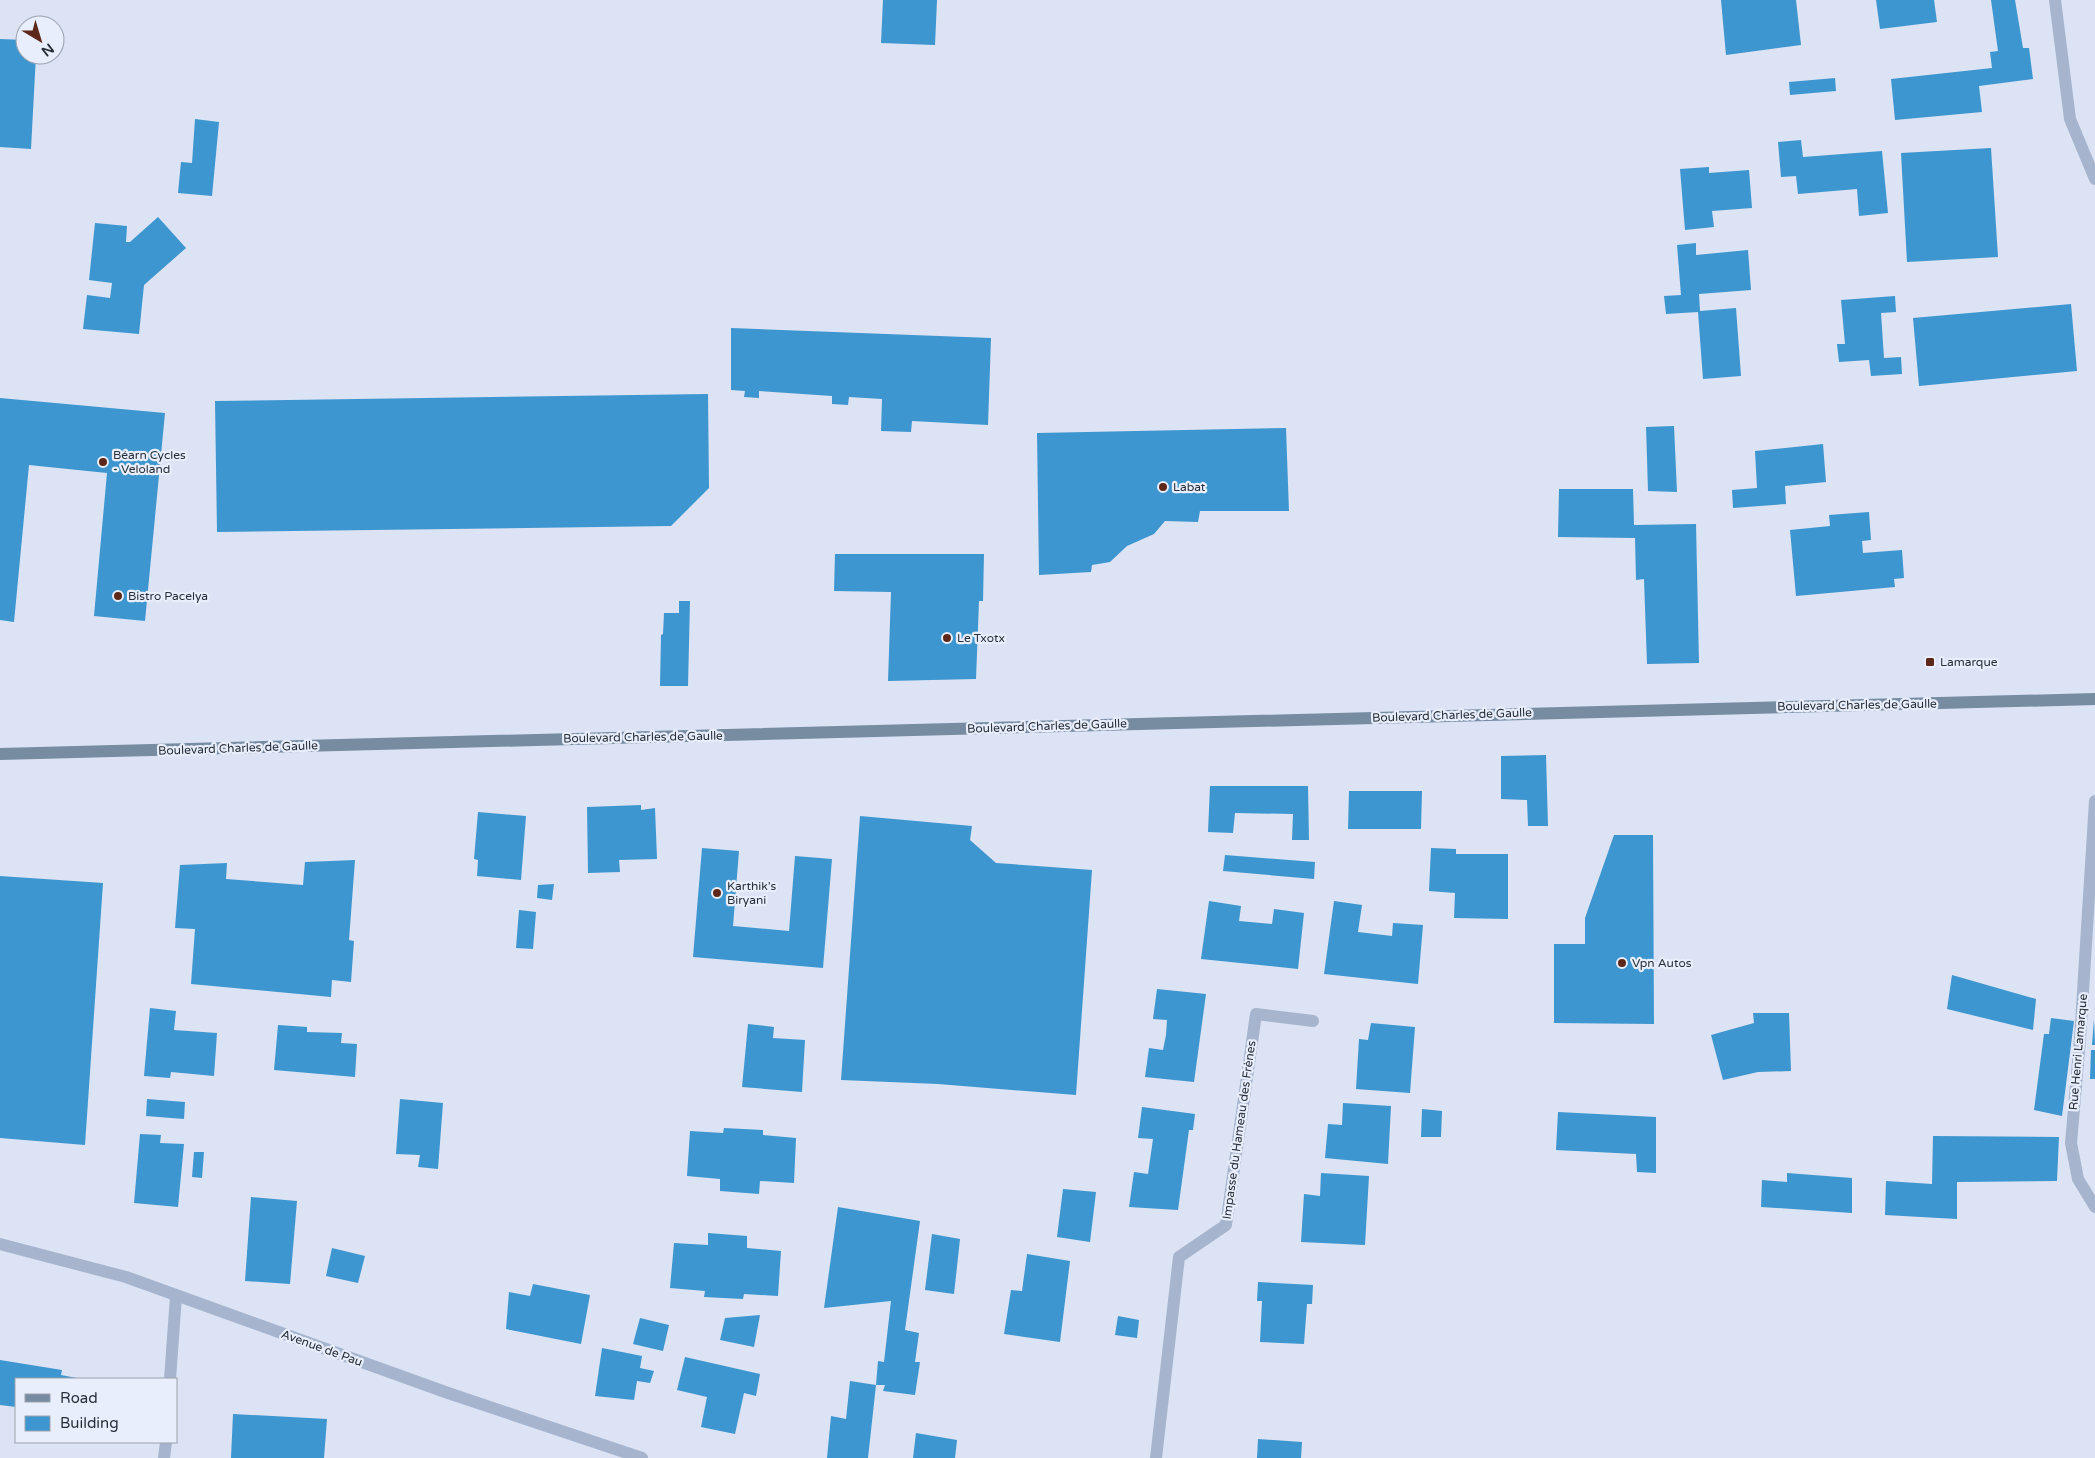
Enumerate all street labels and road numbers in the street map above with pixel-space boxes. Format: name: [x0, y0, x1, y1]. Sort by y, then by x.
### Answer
street label: Boulevard Charles de Gaulle: [1777, 697, 1937, 713]
street label: Boulevard Charles de Gaulle: [1372, 705, 1532, 725]
street label: Boulevard Charles de Gaulle: [967, 716, 1127, 736]
street label: Boulevard Charles de Gaulle: [563, 729, 723, 745]
street label: Boulevard Charles de Gaulle: [158, 738, 318, 758]
street label: Rue Henri Lamarque: [2066, 993, 2090, 1111]
street label: Impasse du Hameau des Frènes: [1220, 1040, 1258, 1220]
street label: Avenue de Pau: [280, 1327, 364, 1369]

